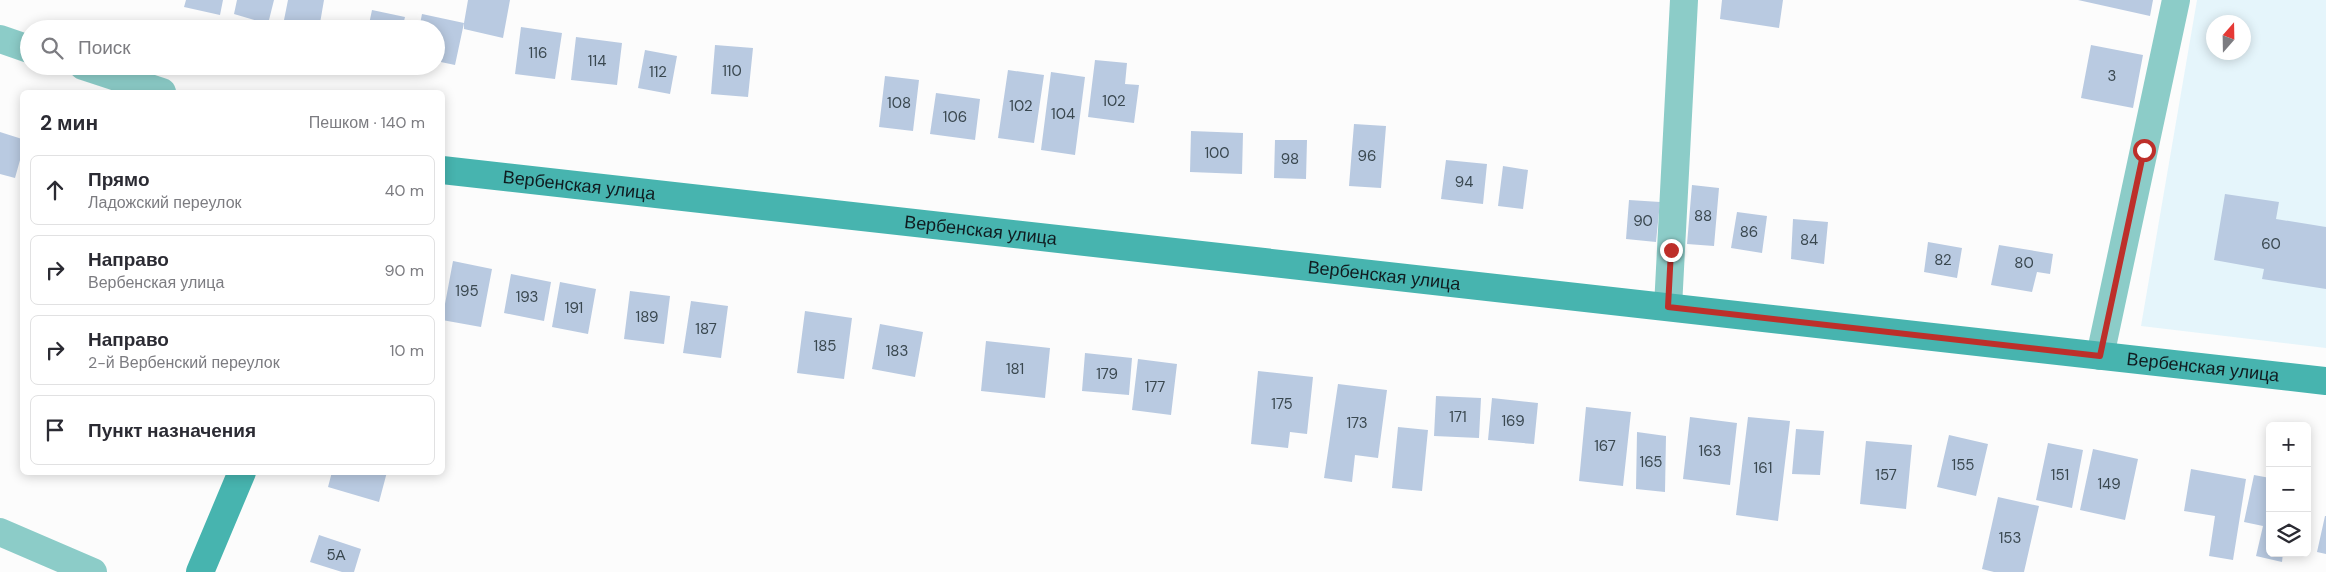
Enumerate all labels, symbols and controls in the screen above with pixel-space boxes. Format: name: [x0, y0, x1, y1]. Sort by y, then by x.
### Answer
north arrow: [2206, 15, 2251, 60]
search box: [20, 20, 445, 75]
icon: search: [38, 34, 66, 62]
text: Поиск: [78, 35, 131, 60]
house number: 116: [529, 43, 547, 63]
house number: 114: [588, 51, 606, 71]
house number: 110: [722, 61, 742, 81]
house number: 112: [649, 62, 667, 82]
house number: 3: [2108, 66, 2116, 86]
house number: 102: [1102, 91, 1126, 111]
house number: 108: [887, 93, 911, 113]
house number: 102: [1009, 96, 1033, 116]
house number: 104: [1051, 104, 1075, 124]
house number: 106: [943, 107, 967, 127]
text: 2 мин: [40, 109, 98, 137]
text: Пешком · 140 m: [309, 112, 425, 133]
route start: [2133, 139, 2156, 162]
house number: 100: [1204, 143, 1230, 163]
house number: 96: [1358, 146, 1376, 166]
house number: 98: [1281, 149, 1299, 169]
street label: Вербенская улица: [502, 165, 658, 206]
text: Прямо: [88, 167, 150, 192]
house number: 94: [1455, 172, 1473, 192]
icon: ahead: [41, 176, 69, 204]
text: 40 m: [385, 180, 424, 201]
text: Ладожский переулок: [88, 192, 242, 213]
house number: 88: [1694, 206, 1712, 226]
street label: Вербенская улица: [903, 210, 1059, 251]
house number: 90: [1633, 211, 1653, 231]
house number: 86: [1740, 222, 1758, 242]
house number: 84: [1800, 230, 1818, 250]
house number: 60: [2261, 234, 2281, 254]
route end: [1660, 239, 1683, 262]
text: Направо: [88, 247, 169, 272]
house number: 82: [1934, 250, 1952, 270]
house number: 80: [2014, 253, 2034, 273]
street label: Вербенская улица: [1307, 255, 1463, 296]
icon: right: [41, 256, 69, 284]
text: 90 m: [384, 260, 424, 281]
text: Вербенская улица: [88, 272, 224, 293]
house number: 195: [455, 281, 479, 301]
house number: 193: [516, 287, 538, 307]
house number: 191: [565, 298, 583, 318]
house number: 189: [636, 307, 658, 327]
house number: 187: [695, 319, 717, 339]
text: Направо: [88, 327, 169, 352]
icon: right: [41, 336, 69, 364]
house number: 185: [814, 336, 836, 356]
text: 10 m: [390, 340, 424, 361]
house number: 183: [886, 341, 908, 361]
street label: Вербенская улица: [2125, 347, 2282, 388]
text: 2-й Вербенский переулок: [88, 352, 280, 373]
house number: 181: [1006, 359, 1024, 379]
house number: 179: [1096, 364, 1118, 384]
house number: 177: [1145, 377, 1165, 397]
house number: 175: [1271, 394, 1293, 414]
house number: 171: [1449, 407, 1467, 427]
house number: 169: [1501, 411, 1525, 431]
house number: 173: [1346, 413, 1368, 433]
icon: arrive: [41, 416, 69, 444]
text: Пункт назначения: [88, 418, 256, 443]
map controls: [2266, 422, 2311, 557]
button: +: [2266, 422, 2311, 467]
house number: 167: [1594, 436, 1616, 456]
house number: 163: [1699, 441, 1721, 461]
house number: 165: [1640, 452, 1662, 472]
house number: 155: [1952, 455, 1974, 475]
house number: 161: [1754, 458, 1772, 478]
house number: 157: [1875, 465, 1897, 485]
house number: 151: [2051, 465, 2069, 485]
button: −: [2266, 467, 2311, 512]
house number: 149: [2097, 474, 2121, 494]
button: layers: [2266, 512, 2311, 557]
house number: 153: [1999, 528, 2021, 548]
house number: 5А: [326, 545, 346, 565]

